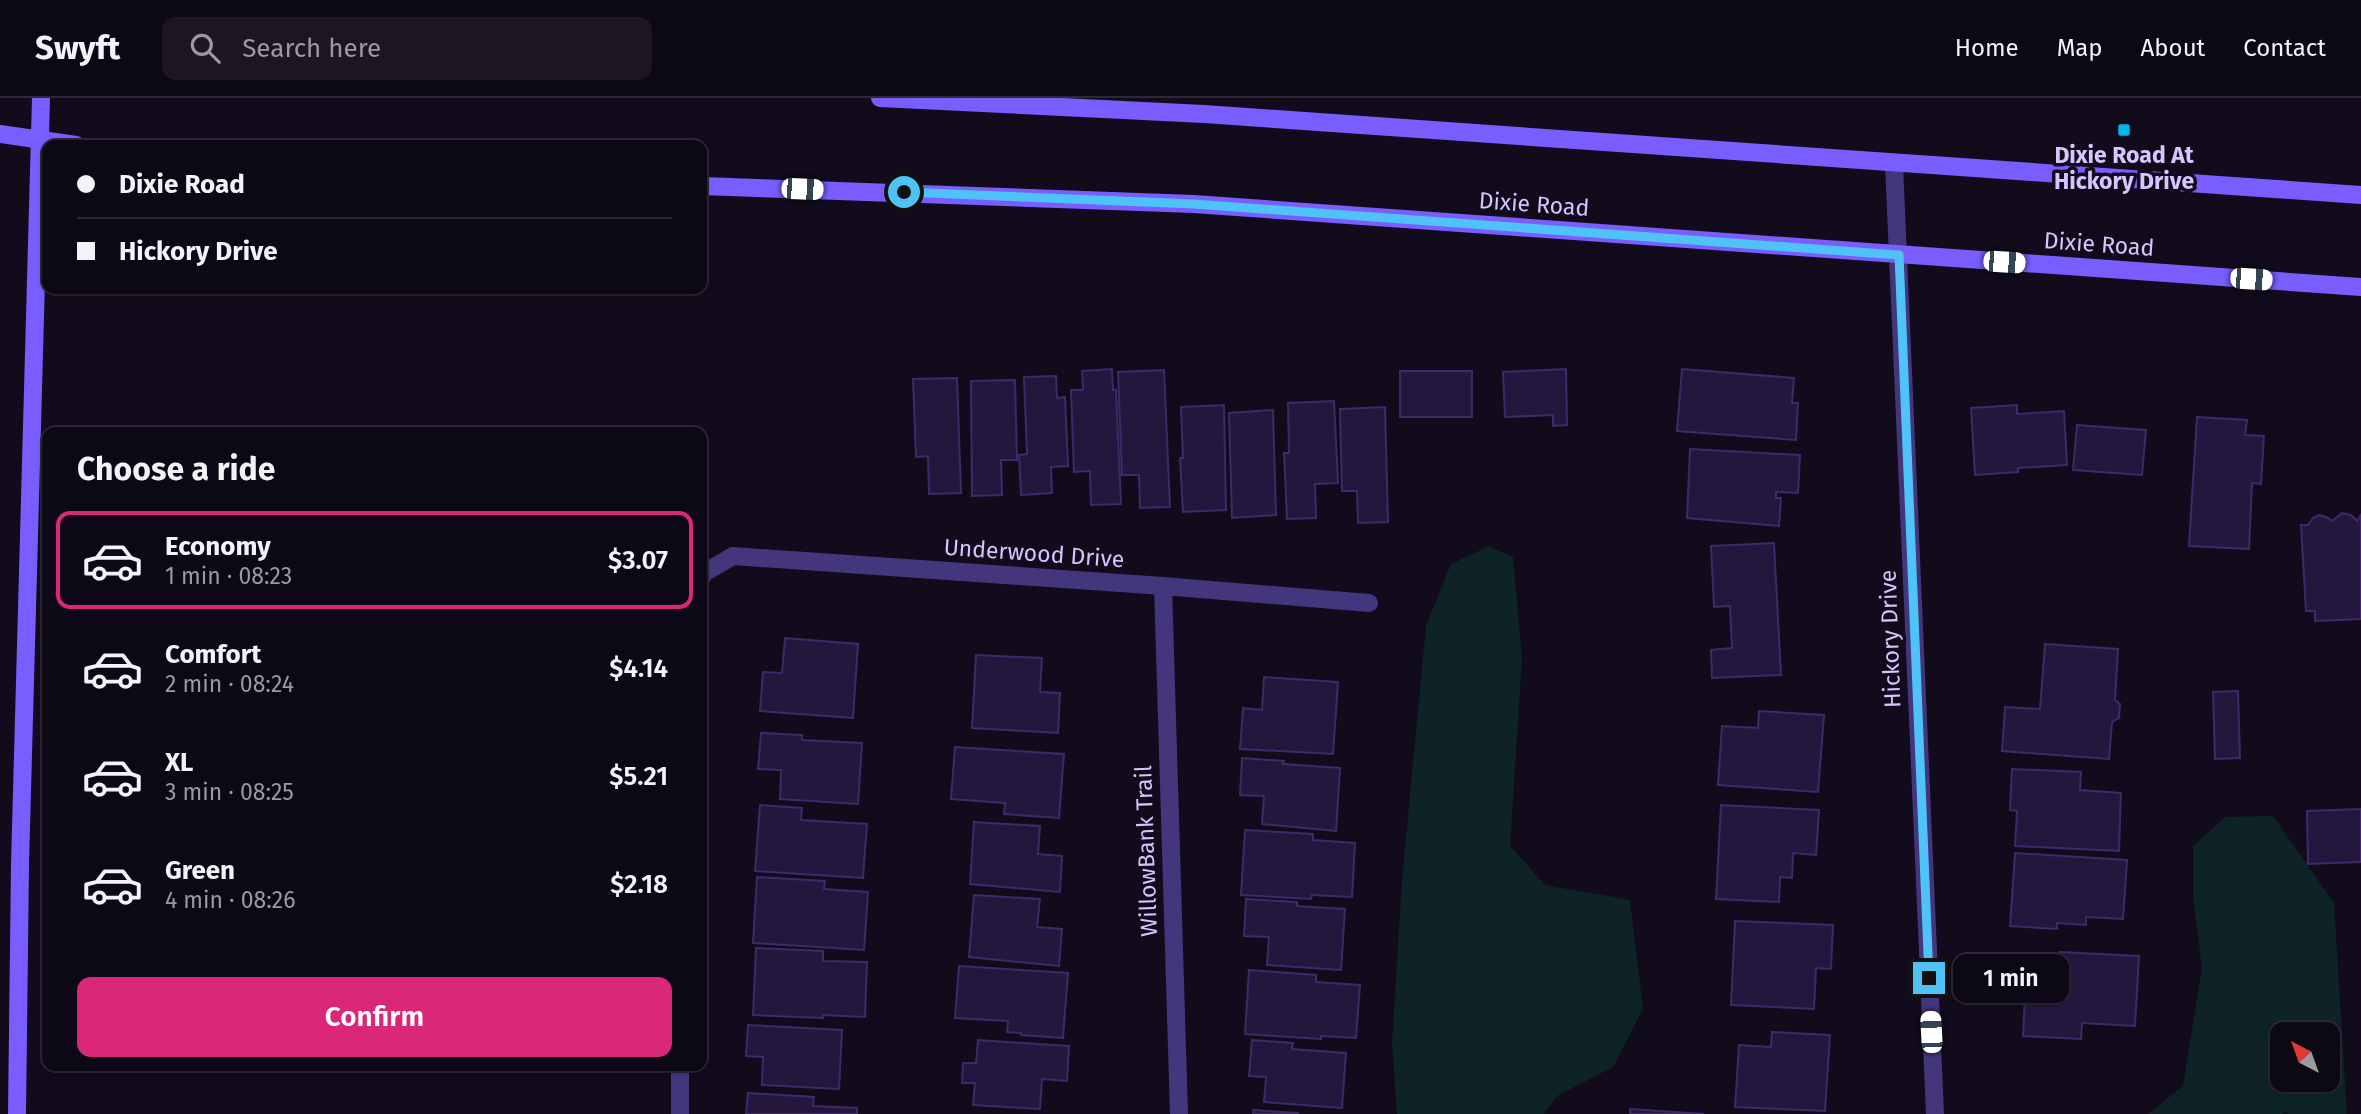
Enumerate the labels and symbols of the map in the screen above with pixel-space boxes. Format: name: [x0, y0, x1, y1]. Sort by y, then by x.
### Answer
marker: Dixie Road At Hickory Drive: [2116, 122, 2132, 138]
place label: Dixie Road At Hickory Drive: [2054, 141, 2195, 195]
route start: [888, 176, 920, 208]
car: [781, 178, 824, 200]
street label: Dixie Road: [1478, 186, 1590, 222]
street label: Dixie Road: [2043, 226, 2155, 262]
car: [1983, 250, 2026, 274]
car: [2230, 267, 2273, 291]
street label: Underwood Drive: [943, 533, 1125, 573]
street label: Hickory Drive: [1874, 569, 1906, 709]
street label: WillowBank Trail: [1129, 764, 1163, 937]
callout: 1 min: [1954, 954, 2069, 1002]
route end: [1913, 962, 1945, 994]
car: [1920, 1010, 1943, 1054]
north arrow: [2270, 1022, 2340, 1092]

